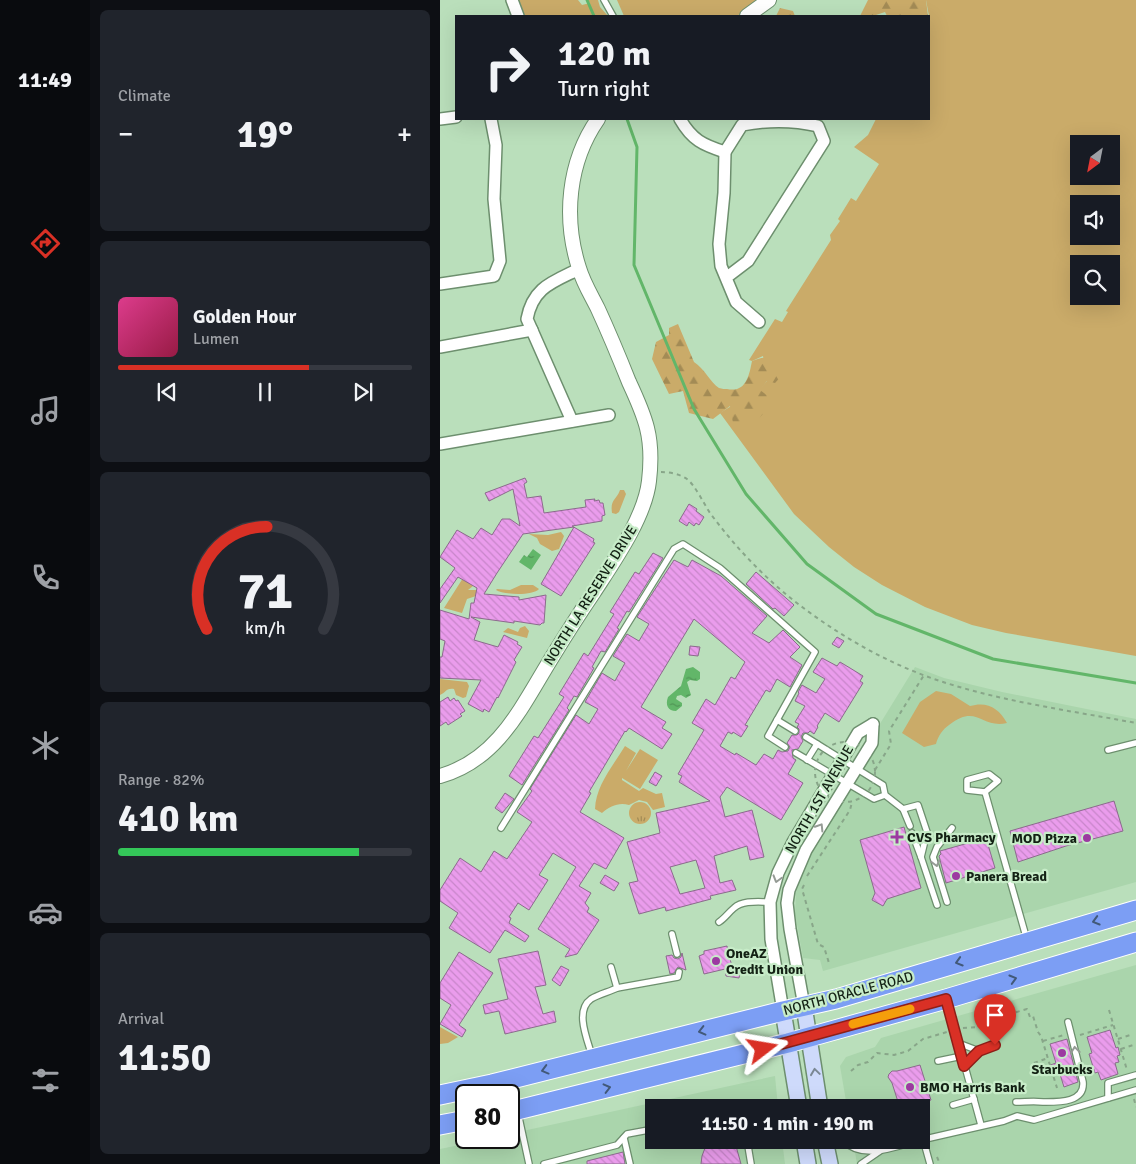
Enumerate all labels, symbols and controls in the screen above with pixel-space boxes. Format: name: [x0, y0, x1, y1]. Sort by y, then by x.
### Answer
text: 120 m: [558, 32, 651, 75]
icon: right: [475, 35, 540, 100]
text: 11:49: [18, 66, 72, 93]
text: Turn right: [558, 75, 650, 102]
text: Climate: [118, 86, 171, 106]
text: 19°: [237, 111, 293, 158]
text: −: [118, 117, 133, 151]
text: +: [397, 117, 412, 151]
north arrow: [1070, 135, 1120, 185]
map controls: [1070, 135, 1120, 305]
button: sound: [1070, 195, 1120, 245]
icon: directions: [28, 226, 63, 261]
button: search: [1070, 255, 1120, 305]
text: Golden Hour: [193, 305, 296, 329]
text: Lumen: [193, 329, 239, 349]
icon: previous: [153, 378, 181, 406]
icon: pause: [251, 378, 279, 406]
icon: next: [349, 378, 377, 406]
icon: music: [28, 393, 63, 428]
street label: NORTH LA RESERVE DRIVE: [540, 522, 641, 668]
text: 71: [237, 559, 293, 623]
icon: phone: [28, 560, 63, 595]
text: km/h: [245, 617, 285, 639]
icon: climate: [28, 728, 63, 763]
street label: NORTH 1ST AVENUE: [782, 742, 857, 856]
text: Range · 82%: [118, 770, 204, 790]
text: 410 km: [118, 795, 239, 842]
one-way arrow: [814, 823, 824, 832]
place label: CVS Pharmacy: [907, 829, 996, 846]
place label: MOD Pizza: [1011, 830, 1077, 847]
marker: CVS Pharmacy: [891, 831, 903, 843]
marker: MOD Pizza: [1081, 832, 1093, 844]
one-way arrow: [930, 858, 941, 867]
place label: Panera Bread: [966, 868, 1047, 885]
marker: Panera Bread: [950, 870, 962, 882]
one-way arrow: [772, 875, 782, 883]
icon: car: [28, 895, 63, 930]
one-way arrow: [1092, 916, 1101, 926]
place label: OneAZ Credit Union: [726, 945, 803, 978]
marker: OneAZ Credit Union: [710, 955, 722, 967]
one-way arrow: [955, 957, 964, 967]
street label: NORTH ORACLE ROAD: [781, 968, 915, 1019]
one-way arrow: [1008, 975, 1016, 985]
pin: [974, 994, 1016, 1045]
icon: arrive: [981, 1001, 1009, 1029]
text: Arrival: [118, 1009, 164, 1029]
position arrow: [736, 1022, 788, 1074]
one-way arrow: [698, 1025, 707, 1036]
text: 11:50: [118, 1034, 211, 1081]
one-way arrow: [1070, 1046, 1081, 1054]
marker: Starbucks: [1056, 1047, 1068, 1059]
place label: Starbucks: [1031, 1061, 1093, 1078]
icon: filters: [28, 1063, 63, 1098]
one-way arrow: [540, 1064, 549, 1075]
one-way arrow: [810, 1067, 820, 1076]
place label: BMO Harris Bank: [920, 1079, 1026, 1096]
marker: BMO Harris Bank: [904, 1081, 916, 1093]
one-way arrow: [603, 1083, 612, 1094]
speed limit sign: 80: [455, 1084, 520, 1149]
text: 11:50 · 1 min · 190 m: [701, 1112, 874, 1136]

